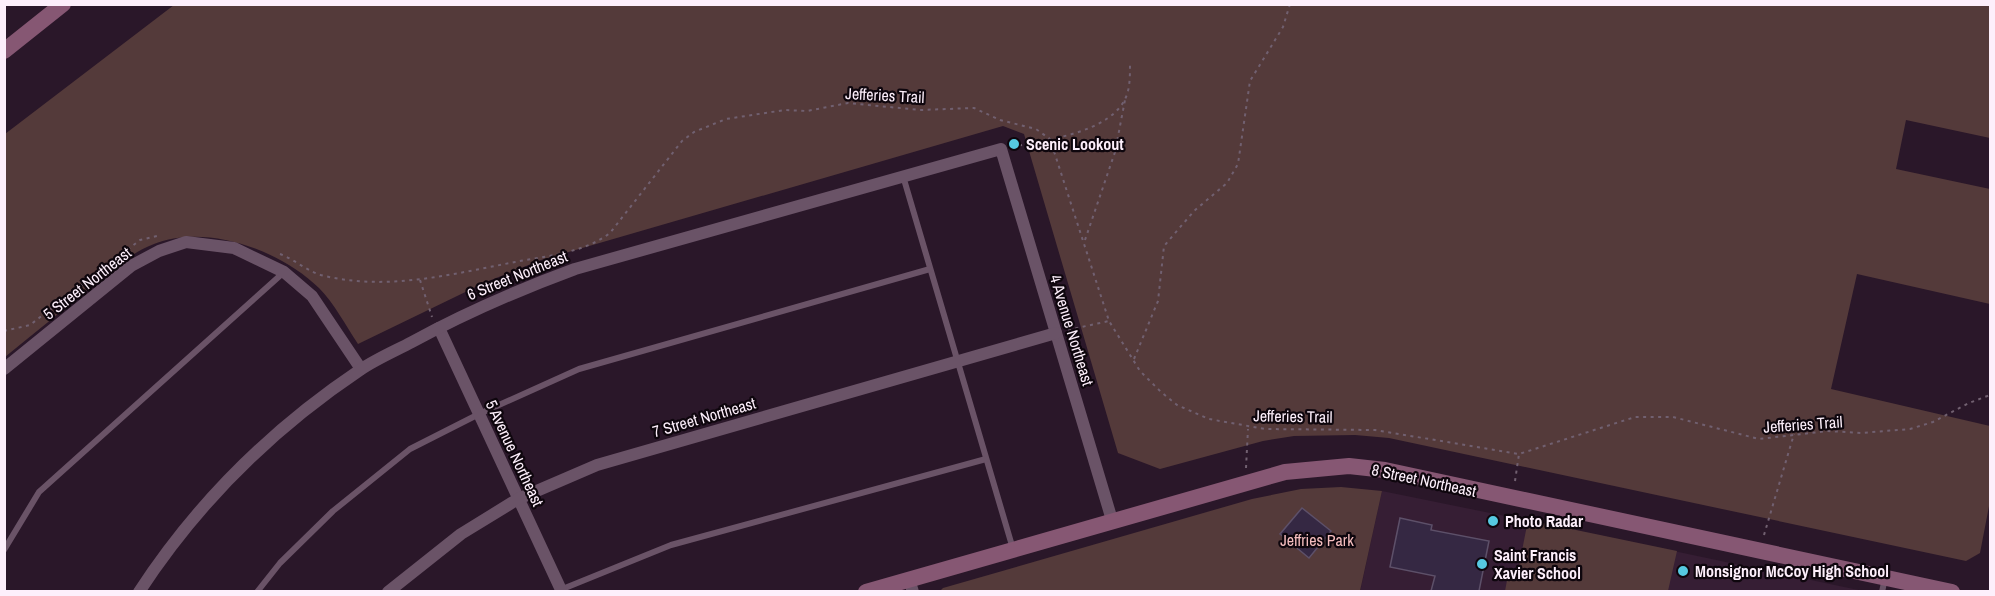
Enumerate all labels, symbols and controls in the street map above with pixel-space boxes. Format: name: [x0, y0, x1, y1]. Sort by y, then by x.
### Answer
street label: Jefferies Trail: [845, 82, 925, 108]
place label: Scenic Lookout: [1026, 133, 1124, 155]
marker: Scenic Lookout: [1007, 137, 1021, 151]
street label: 5 Street Northeast: [38, 241, 136, 324]
street label: 6 Street Northeast: [464, 245, 571, 305]
street label: 4 Avenue Northeast: [1045, 272, 1099, 389]
street label: 7 Street Northeast: [650, 392, 759, 442]
street label: 5 Avenue Northeast: [481, 396, 549, 510]
street label: Jefferies Trail: [1253, 404, 1333, 428]
street label: Jefferies Trail: [1763, 410, 1843, 438]
street label: 8 Street Northeast: [1370, 458, 1479, 502]
place label: Photo Radar: [1505, 510, 1584, 532]
marker: Photo Radar: [1486, 514, 1500, 528]
park label: Jeffries Park: [1280, 529, 1354, 551]
place label: Saint Francis Xavier School: [1494, 544, 1581, 584]
marker: Saint Francis Xavier School: [1475, 557, 1489, 571]
place label: Monsignor McCoy High School: [1695, 560, 1889, 582]
marker: Monsignor McCoy High School: [1676, 564, 1690, 578]

